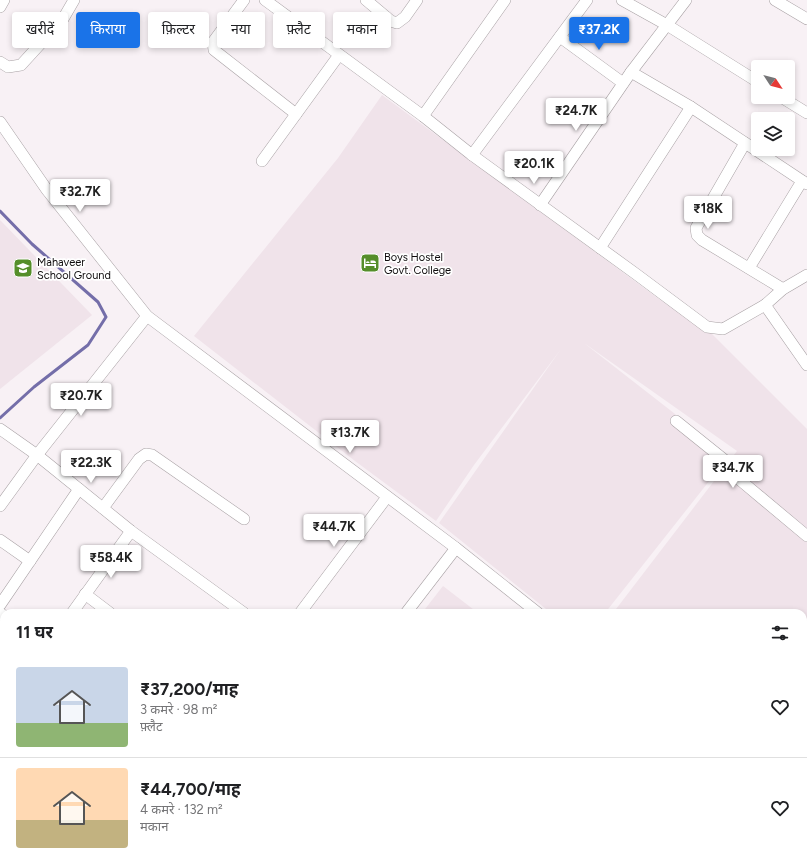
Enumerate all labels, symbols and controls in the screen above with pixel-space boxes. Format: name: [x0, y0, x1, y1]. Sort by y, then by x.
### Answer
chip: खरीदें: [12, 12, 68, 48]
chip: किराया: [76, 12, 140, 48]
chip: फ़िल्टर: [148, 12, 209, 48]
chip: नया: [217, 12, 265, 48]
chip: फ़्लैट: [273, 12, 325, 48]
chip: मकान: [333, 12, 391, 48]
pin: ₹37.2K: [566, 17, 632, 51]
text: ₹37.2K: [578, 22, 620, 37]
north arrow: [751, 60, 795, 104]
map controls: [751, 60, 795, 156]
pin: ₹24.7K: [543, 98, 609, 132]
text: ₹24.7K: [555, 103, 597, 118]
button: layers: [751, 112, 795, 156]
pin: ₹20.1K: [501, 151, 567, 185]
text: ₹20.1K: [513, 156, 555, 171]
pin: ₹32.7K: [47, 179, 113, 213]
text: ₹32.7K: [59, 184, 101, 199]
pin: ₹18K: [684, 196, 732, 230]
text: ₹18K: [693, 201, 723, 216]
place label: Boys Hostel Govt. College: [384, 251, 451, 277]
hotel icon: Boys Hostel Govt. College: [359, 252, 381, 274]
place label: Mahaveer School Ground: [37, 256, 111, 282]
school or university icon: Mahaveer School Ground: [12, 257, 34, 279]
pin: ₹20.7K: [48, 383, 114, 417]
text: ₹20.7K: [60, 388, 102, 403]
pin: ₹13.7K: [317, 420, 383, 454]
text: ₹13.7K: [330, 425, 370, 440]
pin: ₹22.3K: [58, 450, 124, 484]
text: ₹22.3K: [70, 455, 112, 470]
pin: ₹34.7K: [700, 455, 766, 489]
text: ₹34.7K: [712, 460, 754, 475]
pin: ₹44.7K: [301, 514, 367, 548]
text: ₹44.7K: [312, 519, 356, 534]
pin: ₹58.4K: [78, 545, 144, 579]
text: ₹58.4K: [89, 550, 133, 565]
text: 11 घर: [16, 622, 53, 642]
icon: filters: [769, 622, 791, 644]
text: ₹37,200/माह: [140, 679, 238, 699]
icon: home: [48, 683, 96, 731]
icon: heart: [769, 696, 791, 718]
text: 3 कमरे · 98 m²: [140, 702, 217, 717]
text: फ़्लैट: [140, 719, 163, 734]
text: ₹44,700/माह: [140, 779, 241, 799]
icon: home: [48, 784, 96, 832]
icon: heart: [769, 797, 791, 819]
text: 4 कमरे · 132 m²: [140, 802, 223, 817]
text: मकान: [140, 819, 168, 834]

